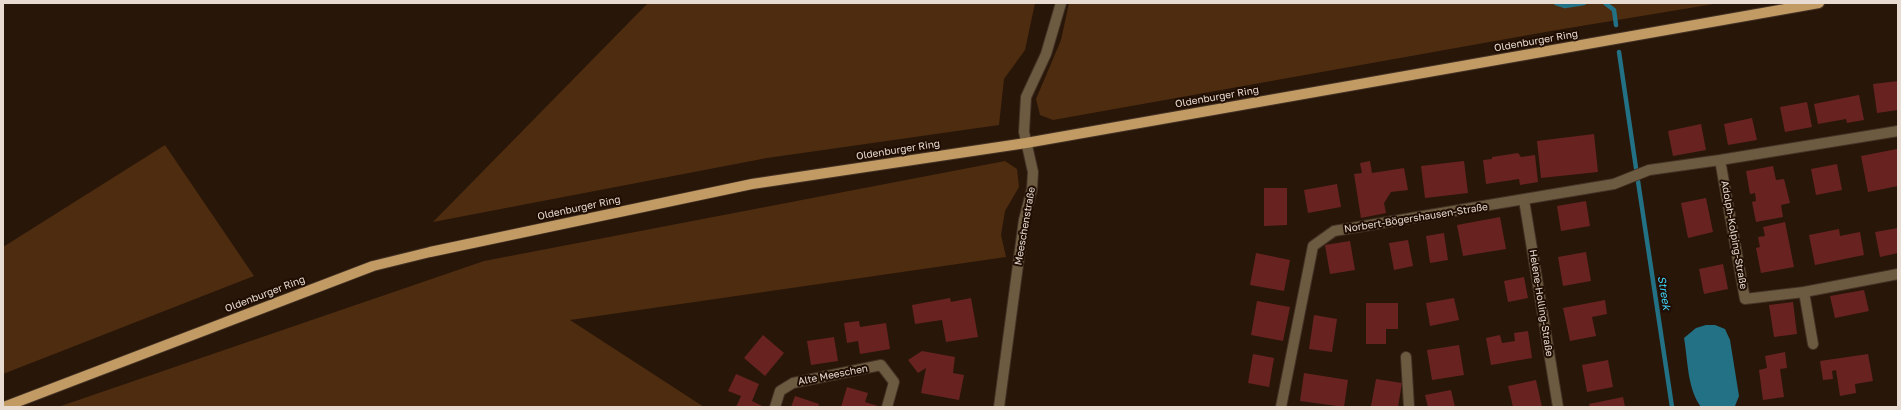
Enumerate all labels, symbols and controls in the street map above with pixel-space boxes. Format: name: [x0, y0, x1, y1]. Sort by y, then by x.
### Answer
street label: Oldenburger Ring: [1493, 28, 1579, 54]
street label: Oldenburger Ring: [1174, 84, 1260, 110]
street label: Oldenburger Ring: [855, 137, 941, 163]
street label: Adolph-Kolping-Straße: [1719, 180, 1749, 290]
street label: Meeschenstraße: [1012, 186, 1038, 266]
street label: Oldenburger Ring: [536, 193, 622, 223]
street label: Norbert-Bögershausen-Straße: [1343, 201, 1489, 235]
street label: Helene-Holling-Straße: [1527, 249, 1555, 357]
street label: Oldenburger Ring: [223, 273, 307, 315]
water label: Streek: [1655, 275, 1673, 311]
street label: Alte Meeschen: [797, 362, 869, 388]

